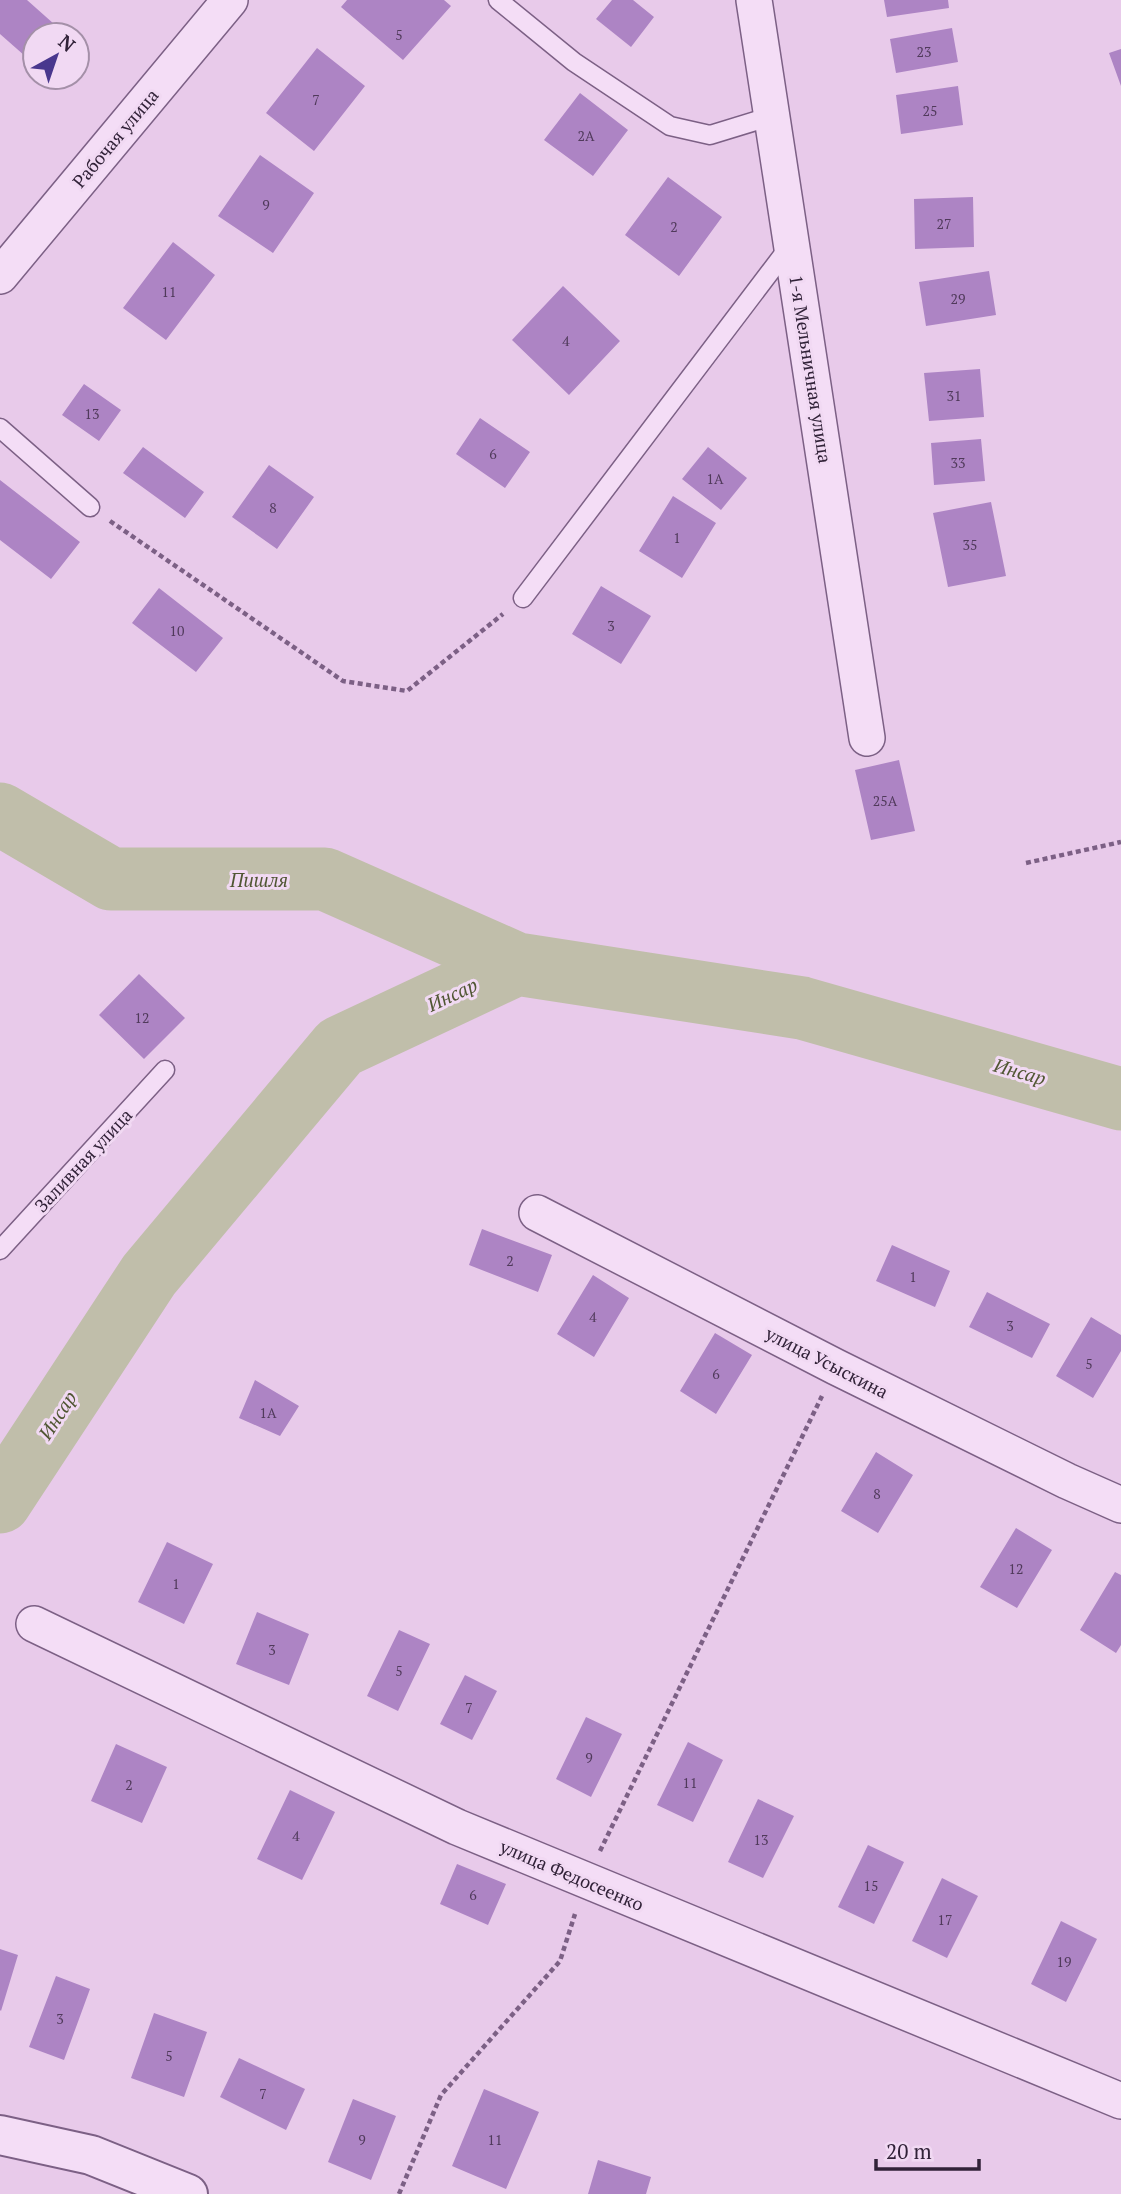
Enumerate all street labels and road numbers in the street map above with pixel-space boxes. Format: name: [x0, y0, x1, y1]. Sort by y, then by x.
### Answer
street label: Рабочая улица: [67, 84, 163, 192]
street label: 1-я Мельничная улица: [784, 273, 838, 465]
street label: Заливная улица: [29, 1103, 137, 1217]
street label: улица Усыскина: [761, 1320, 892, 1403]
street label: улица Федосеенко: [496, 1834, 648, 1916]

